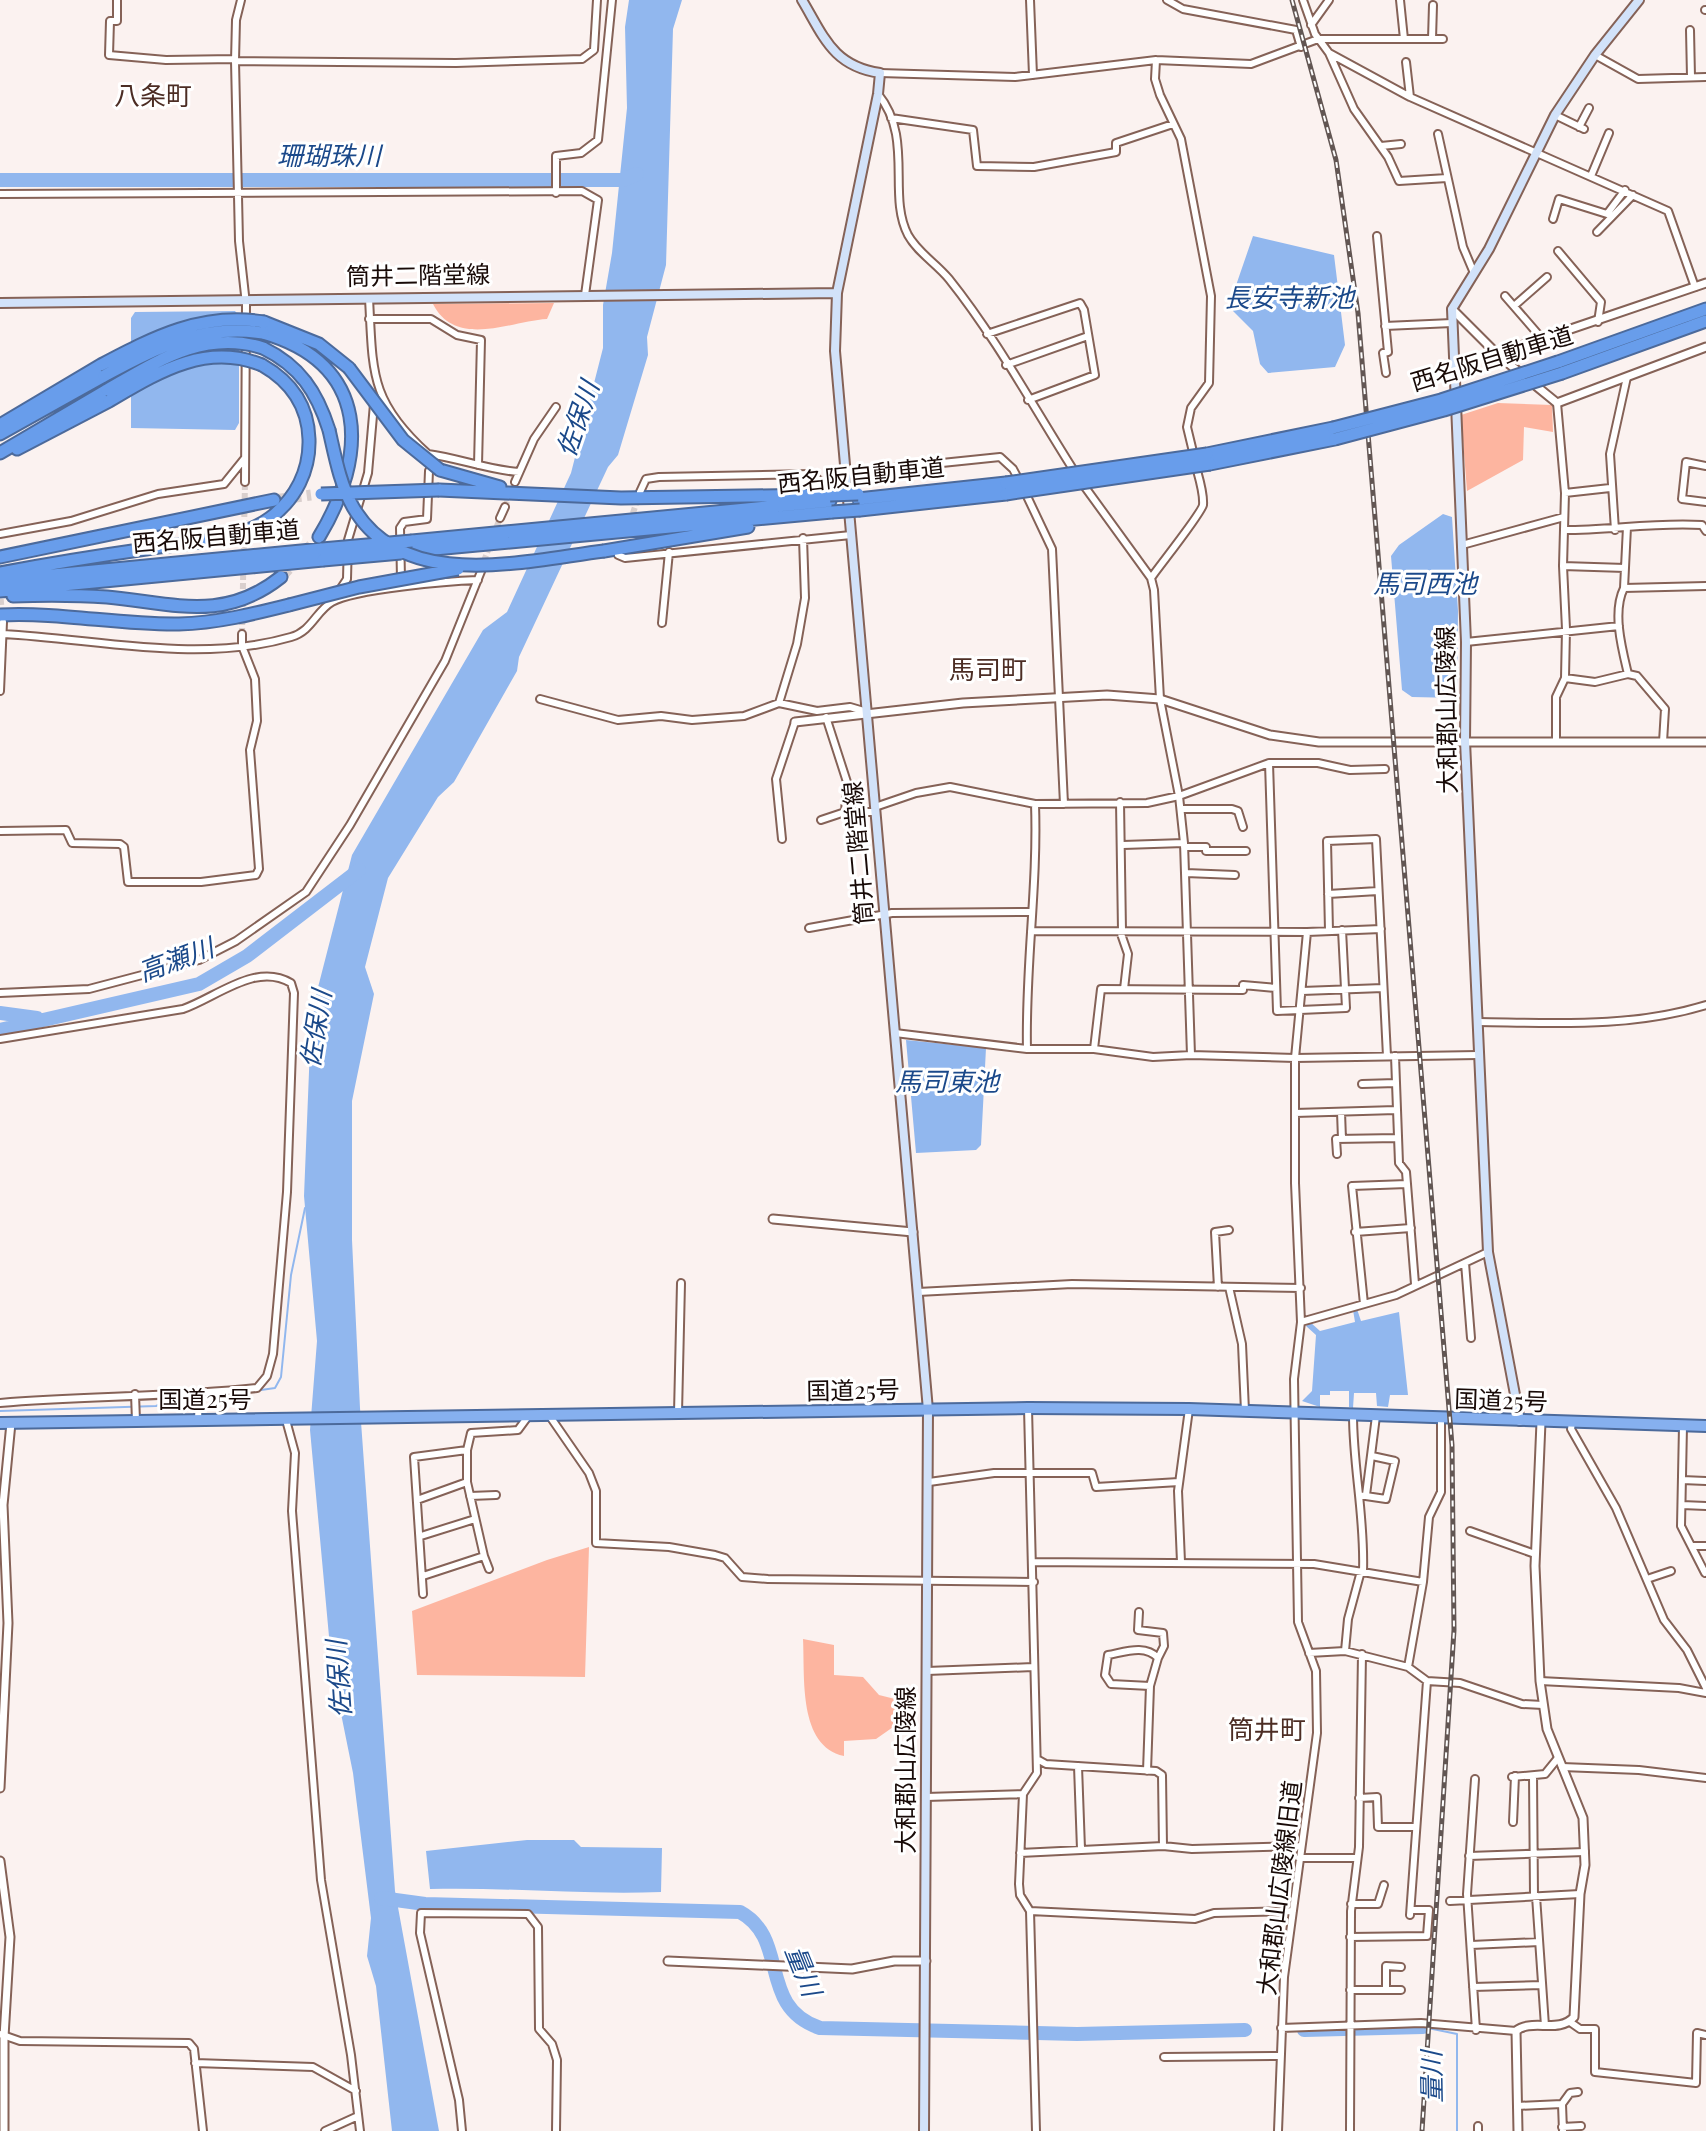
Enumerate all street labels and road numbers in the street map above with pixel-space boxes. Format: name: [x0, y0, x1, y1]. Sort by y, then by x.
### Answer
street label: 筒井二階堂線: [346, 257, 490, 291]
street label: 西名阪自動車道: [1406, 317, 1576, 397]
street label: 西名阪自動車道: [776, 449, 946, 499]
street label: 西名阪自動車道: [131, 512, 301, 558]
street label: 大和郡山広陵線: [1428, 626, 1462, 794]
street label: 筒井二階堂線: [835, 780, 879, 926]
street label: 国道25号: [806, 1372, 900, 1406]
street label: 国道25号: [1454, 1381, 1548, 1417]
street label: 国道25号: [158, 1382, 252, 1414]
street label: 大和郡山広陵線: [888, 1686, 920, 1854]
street label: 大和郡山広陵線旧道: [1249, 1779, 1307, 1997]

